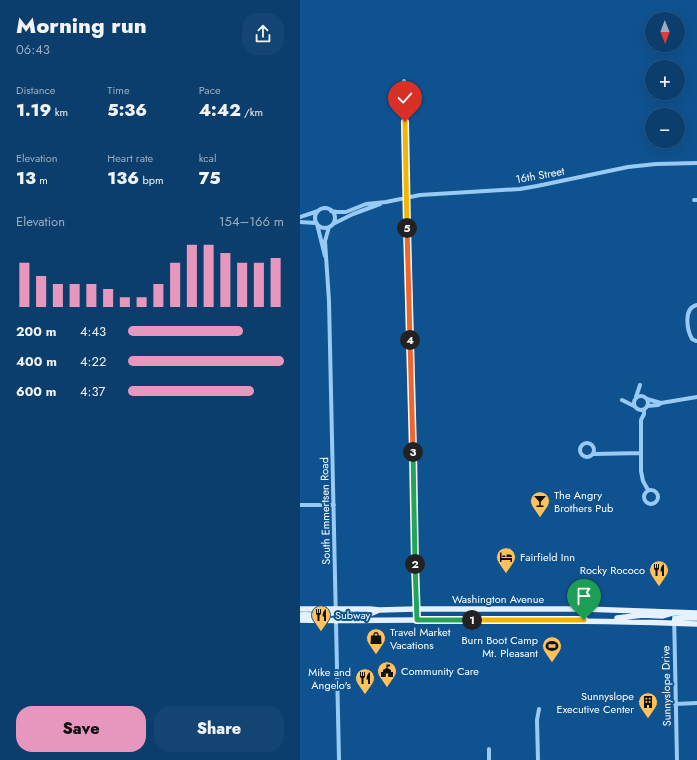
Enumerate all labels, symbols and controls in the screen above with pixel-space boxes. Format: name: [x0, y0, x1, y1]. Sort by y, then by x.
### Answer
text: Morning run: [16, 9, 147, 41]
north arrow: [645, 12, 685, 52]
map controls: [645, 12, 685, 148]
button: share: [242, 13, 284, 55]
text: 06:43: [16, 40, 50, 59]
button: +: [645, 60, 685, 100]
pin: [388, 81, 422, 122]
text: Distance: [16, 82, 55, 98]
text: Time: [107, 82, 130, 98]
text: Pace: [199, 82, 221, 98]
icon: check: [394, 87, 416, 109]
text: 1.19: [16, 98, 51, 122]
text: 5:36: [107, 98, 147, 122]
text: 4:42: [199, 98, 241, 122]
text: km: [51, 104, 68, 120]
text: /km: [241, 104, 263, 120]
button: −: [645, 108, 685, 148]
text: Elevation: [16, 150, 58, 166]
text: Heart rate: [107, 150, 153, 166]
text: kcal: [199, 150, 216, 166]
street label: 16th Street: [514, 163, 566, 187]
text: 13: [16, 166, 36, 190]
text: 136: [107, 166, 139, 190]
text: 75: [199, 166, 221, 190]
text: m: [36, 172, 48, 188]
text: bpm: [139, 172, 164, 188]
text: Elevation: [16, 212, 65, 231]
text: 154–166 m: [219, 212, 284, 231]
pin: 5: [397, 218, 417, 238]
text: 5: [403, 220, 411, 236]
text: 200 m: [16, 322, 56, 341]
text: 4:43: [80, 322, 106, 341]
pin: 4: [400, 330, 420, 350]
text: 4: [406, 332, 414, 348]
text: 400 m: [16, 352, 57, 371]
text: 4:22: [80, 352, 106, 371]
text: 600 m: [16, 382, 56, 401]
text: 4:37: [80, 382, 105, 401]
pin: 3: [403, 442, 423, 462]
text: 3: [410, 444, 416, 460]
street label: South Emmertsen Road: [316, 457, 334, 565]
place label: The Angry Brothers Pub: [554, 487, 613, 516]
bar icon: The Angry Brothers Pub: [529, 490, 551, 518]
hotel icon: Fairfield Inn: [495, 546, 517, 574]
place label: Fairfield Inn: [520, 549, 575, 565]
pin: 2: [405, 554, 425, 574]
text: 2: [411, 556, 419, 572]
restaurant icon: Rocky Rococo: [648, 559, 670, 587]
place label: Rocky Rococo: [580, 562, 645, 578]
pin: [567, 579, 601, 620]
icon: arrive: [573, 585, 595, 607]
street label: Washington Avenue: [452, 591, 544, 607]
restaurant icon: Subway: [310, 604, 332, 632]
place label: Subway: [335, 607, 371, 623]
pin: 1: [462, 610, 482, 630]
text: 1: [469, 612, 475, 628]
place label: Travel Market Vacations: [390, 624, 451, 653]
shop icon: Travel Market Vacations: [365, 627, 387, 655]
place label: Burn Boot Camp Mt. Pleasant: [461, 632, 538, 661]
sports icon: Burn Boot Camp Mt. Pleasant: [541, 635, 563, 663]
street label: Sunnyslope Drive: [657, 645, 675, 727]
public building icon: Community Care: [376, 660, 398, 688]
place label: Community Care: [401, 663, 479, 679]
place label: Mike and Angelo's: [308, 664, 352, 693]
restaurant icon: Mike and Angelo's: [354, 667, 376, 695]
place label: Sunnyslope Executive Center: [557, 688, 634, 717]
building icon: Sunnyslope Executive Center: [637, 691, 659, 719]
button: Save: [16, 706, 146, 752]
button: Share: [154, 706, 284, 752]

